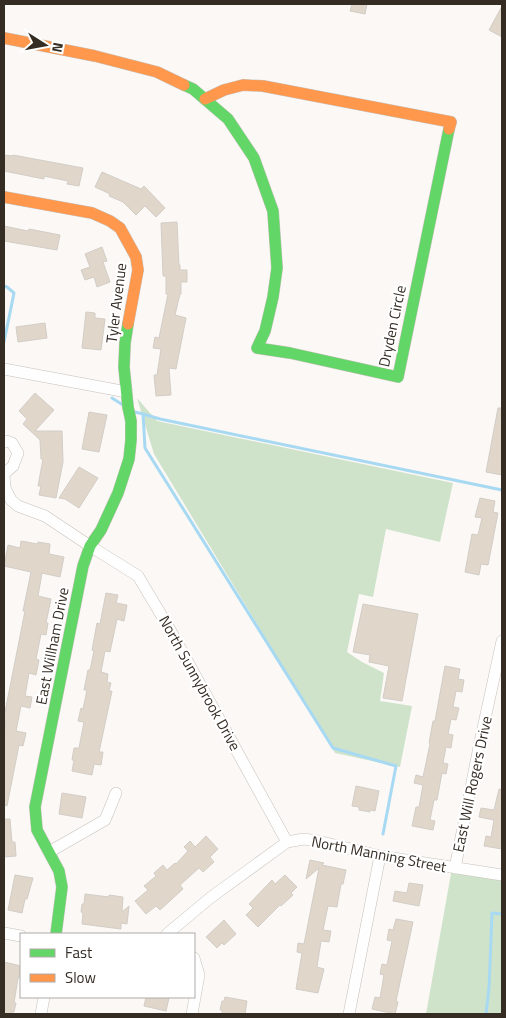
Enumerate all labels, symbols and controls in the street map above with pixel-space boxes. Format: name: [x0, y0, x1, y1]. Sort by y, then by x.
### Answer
north arrow: [20, 20, 70, 70]
text: N: [47, 41, 69, 54]
street label: Tyler Avenue: [100, 262, 132, 344]
street label: Dryden Circle: [372, 283, 412, 369]
street label: East Willham Drive: [29, 585, 75, 707]
street label: North Sunnybrook Drive: [153, 611, 247, 755]
street label: East Will Rogers Drive: [446, 714, 498, 854]
street label: North Manning Street: [310, 830, 449, 879]
legend: [20, 933, 195, 998]
text: Fast: [65, 941, 93, 964]
text: Slow: [65, 966, 96, 989]

